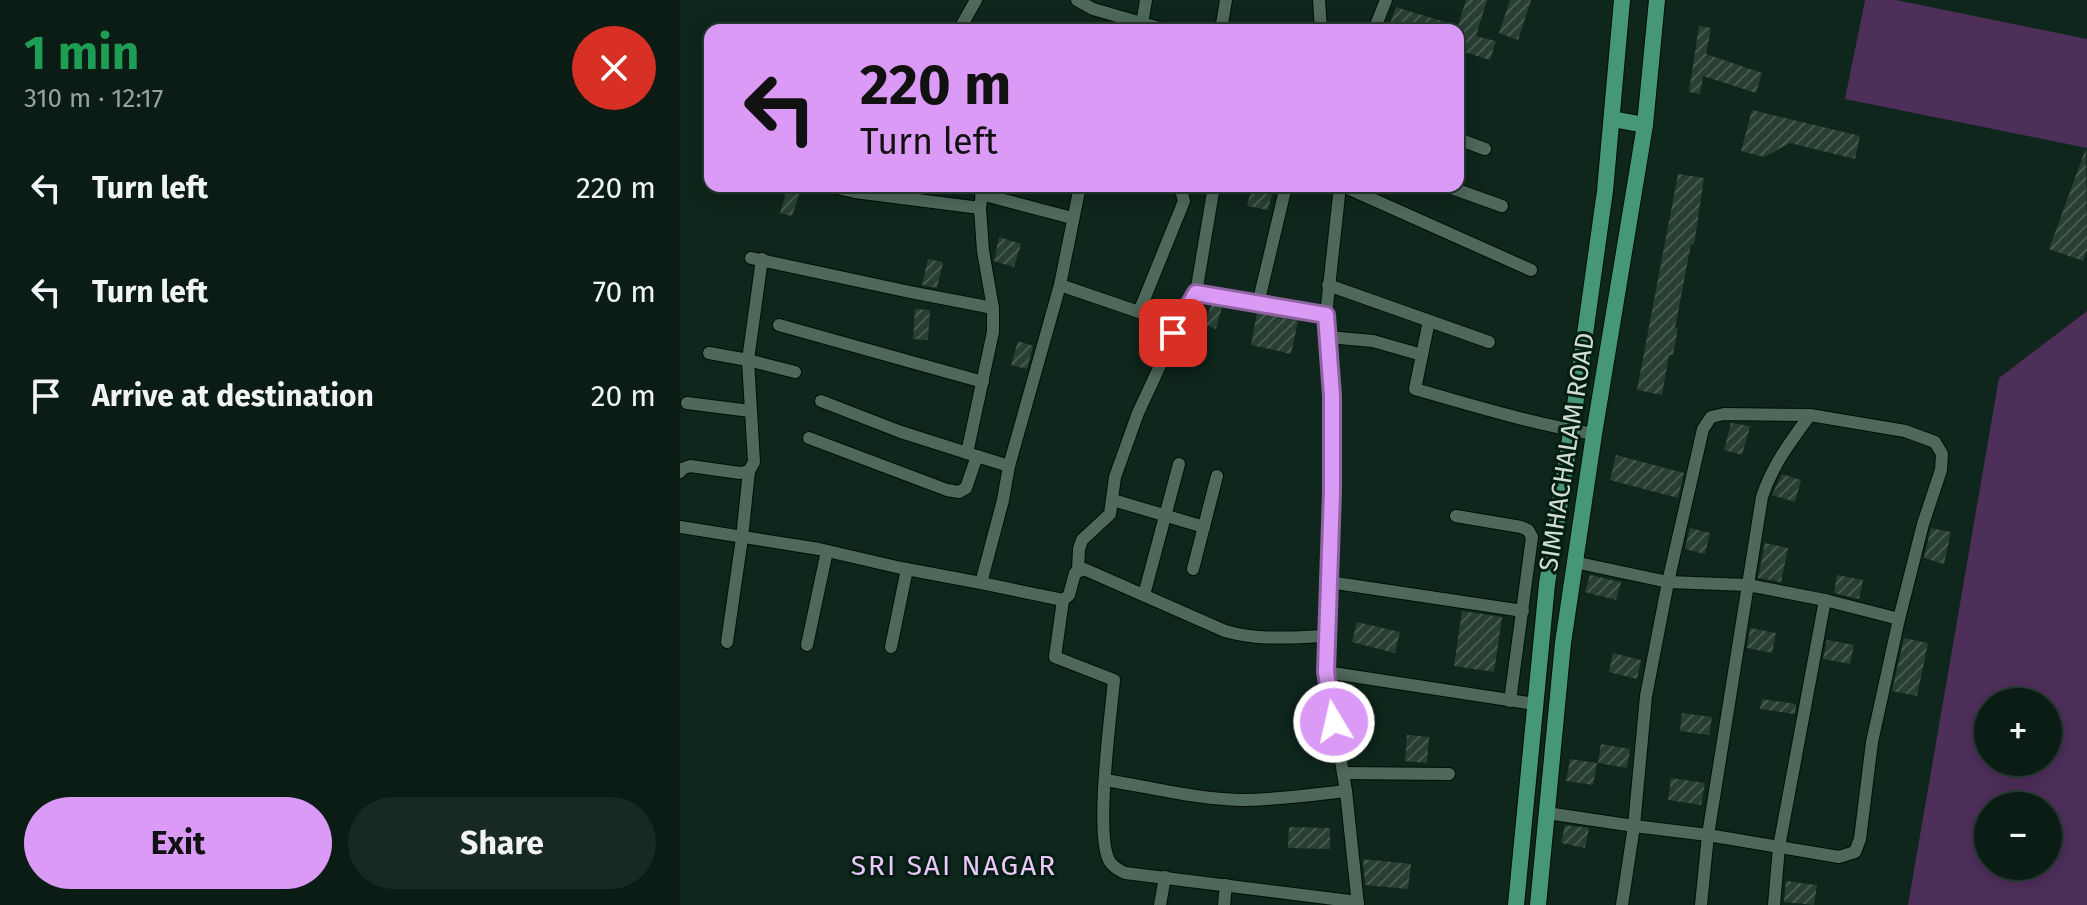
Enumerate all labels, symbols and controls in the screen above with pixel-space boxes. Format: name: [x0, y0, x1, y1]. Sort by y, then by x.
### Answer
text: 1 min: [24, 24, 139, 82]
button: close: [572, 26, 656, 110]
text: 220 m: [860, 52, 1011, 119]
icon: left: [728, 56, 832, 160]
text: 310 m · 12:17: [24, 83, 163, 114]
text: Turn left: [860, 120, 998, 164]
icon: left: [24, 166, 68, 210]
text: Turn left: [92, 170, 208, 206]
text: 220 m: [576, 170, 656, 206]
icon: left: [24, 270, 68, 314]
text: Turn left: [92, 274, 208, 310]
text: 70 m: [593, 274, 656, 310]
pin: [1139, 299, 1207, 367]
icon: arrive: [1151, 311, 1195, 355]
street label: SIMHACHALAM ROAD: [1533, 330, 1601, 574]
icon: arrive: [24, 374, 68, 418]
text: Arrive at destination: [92, 378, 374, 414]
text: 20 m: [591, 378, 656, 414]
position arrow: [1292, 680, 1376, 764]
map controls: [1974, 688, 2062, 880]
button: +: [1974, 688, 2062, 776]
button: −: [1974, 792, 2062, 880]
button: Exit: [24, 797, 332, 889]
button: Share: [348, 797, 656, 889]
district label: SRI SAI NAGAR: [851, 849, 1057, 882]

